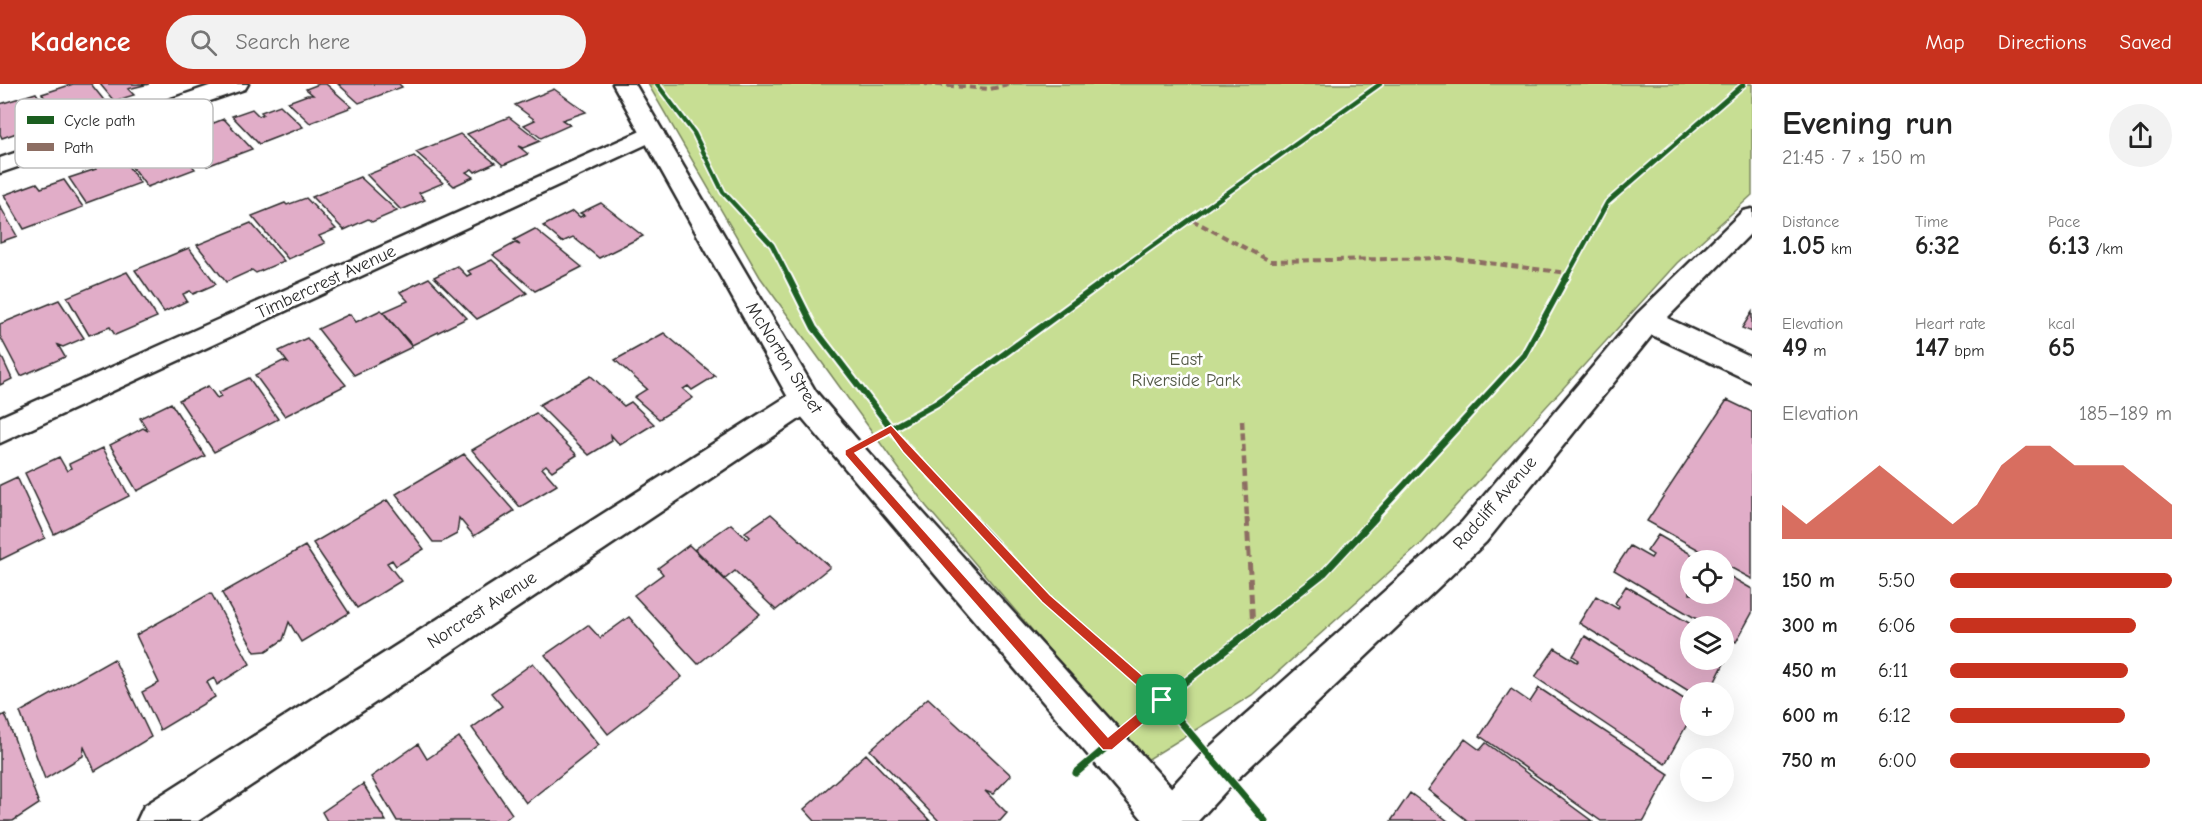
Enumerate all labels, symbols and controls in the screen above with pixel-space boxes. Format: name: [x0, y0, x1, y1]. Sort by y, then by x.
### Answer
search box: [166, 15, 586, 69]
text: Kadence: [30, 26, 130, 58]
icon: search: [187, 26, 220, 59]
text: Search here: [235, 29, 350, 55]
text: Map: [1925, 30, 1965, 54]
text: Directions: [1998, 30, 2087, 54]
text: Saved: [2120, 30, 2172, 54]
legend: [15, 99, 213, 168]
text: Evening run: [1782, 104, 1953, 142]
button: share: [2109, 104, 2172, 167]
text: Cycle path: [64, 112, 135, 130]
text: Path: [64, 139, 94, 157]
text: 21:45 · 7 × 150 m: [1782, 146, 1926, 169]
text: Distance: [1782, 213, 1839, 231]
text: Time: [1915, 213, 1948, 231]
text: Pace: [2048, 213, 2080, 231]
text: 1.05: [1782, 231, 1826, 261]
text: 6:32: [1915, 231, 1960, 261]
text: 6:13: [2048, 231, 2090, 261]
street label: Timbercrest Avenue: [253, 240, 399, 324]
text: km: [1826, 240, 1852, 258]
text: /km: [2090, 240, 2123, 258]
street label: McNorton Street: [741, 298, 827, 418]
text: Elevation: [1782, 315, 1843, 333]
text: Heart rate: [1915, 315, 1986, 333]
text: kcal: [2048, 315, 2075, 333]
text: 49: [1782, 333, 1808, 363]
text: 147: [1915, 333, 1949, 363]
text: 65: [2048, 333, 2075, 363]
text: m: [1808, 342, 1826, 360]
text: bpm: [1949, 342, 1985, 360]
park label: East Riverside Park: [1132, 349, 1241, 391]
text: Elevation: [1782, 402, 1859, 425]
text: 185–189 m: [2079, 402, 2172, 425]
street label: Radcliff Avenue: [1449, 452, 1541, 554]
map controls: [1680, 550, 1734, 802]
button: locate: [1680, 550, 1734, 604]
street label: Norcrest Avenue: [423, 567, 541, 653]
text: 150 m: [1782, 569, 1835, 592]
text: 5:50: [1878, 569, 1915, 592]
text: 300 m: [1782, 614, 1838, 637]
text: 6:06: [1878, 614, 1915, 637]
button: layers: [1680, 616, 1734, 670]
text: 450 m: [1782, 659, 1836, 682]
text: 6:11: [1878, 659, 1908, 682]
pin: [1136, 674, 1187, 725]
button: +: [1680, 682, 1734, 736]
icon: arrive: [1145, 683, 1178, 716]
text: 600 m: [1782, 704, 1838, 727]
text: 6:12: [1878, 704, 1911, 727]
button: −: [1680, 748, 1734, 802]
text: 750 m: [1782, 749, 1836, 772]
text: 6:00: [1878, 749, 1917, 772]

